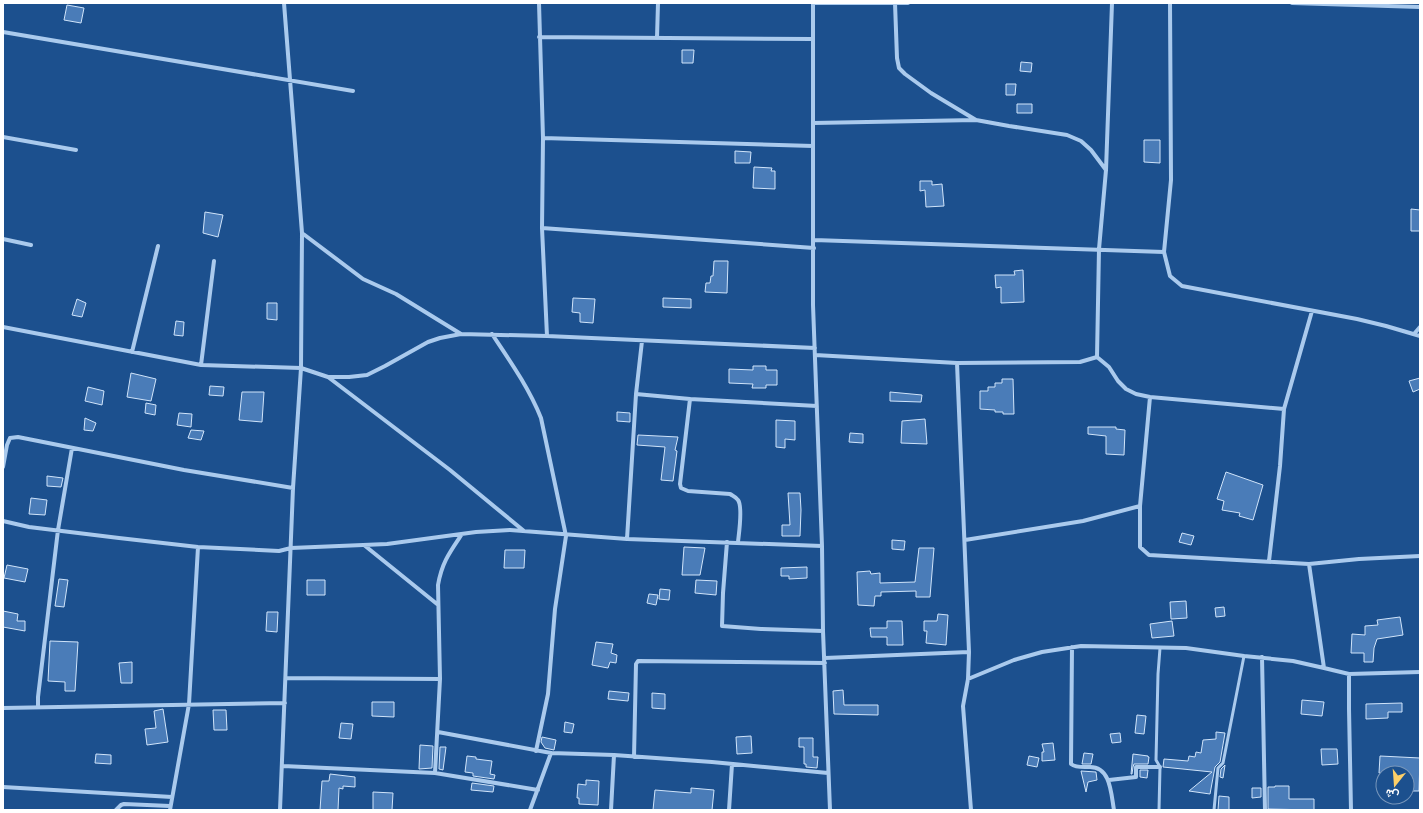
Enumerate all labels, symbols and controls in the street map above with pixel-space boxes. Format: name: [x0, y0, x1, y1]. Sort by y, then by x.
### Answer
north arrow: [1375, 765, 1415, 805]
text: ش: [1384, 786, 1400, 802]

